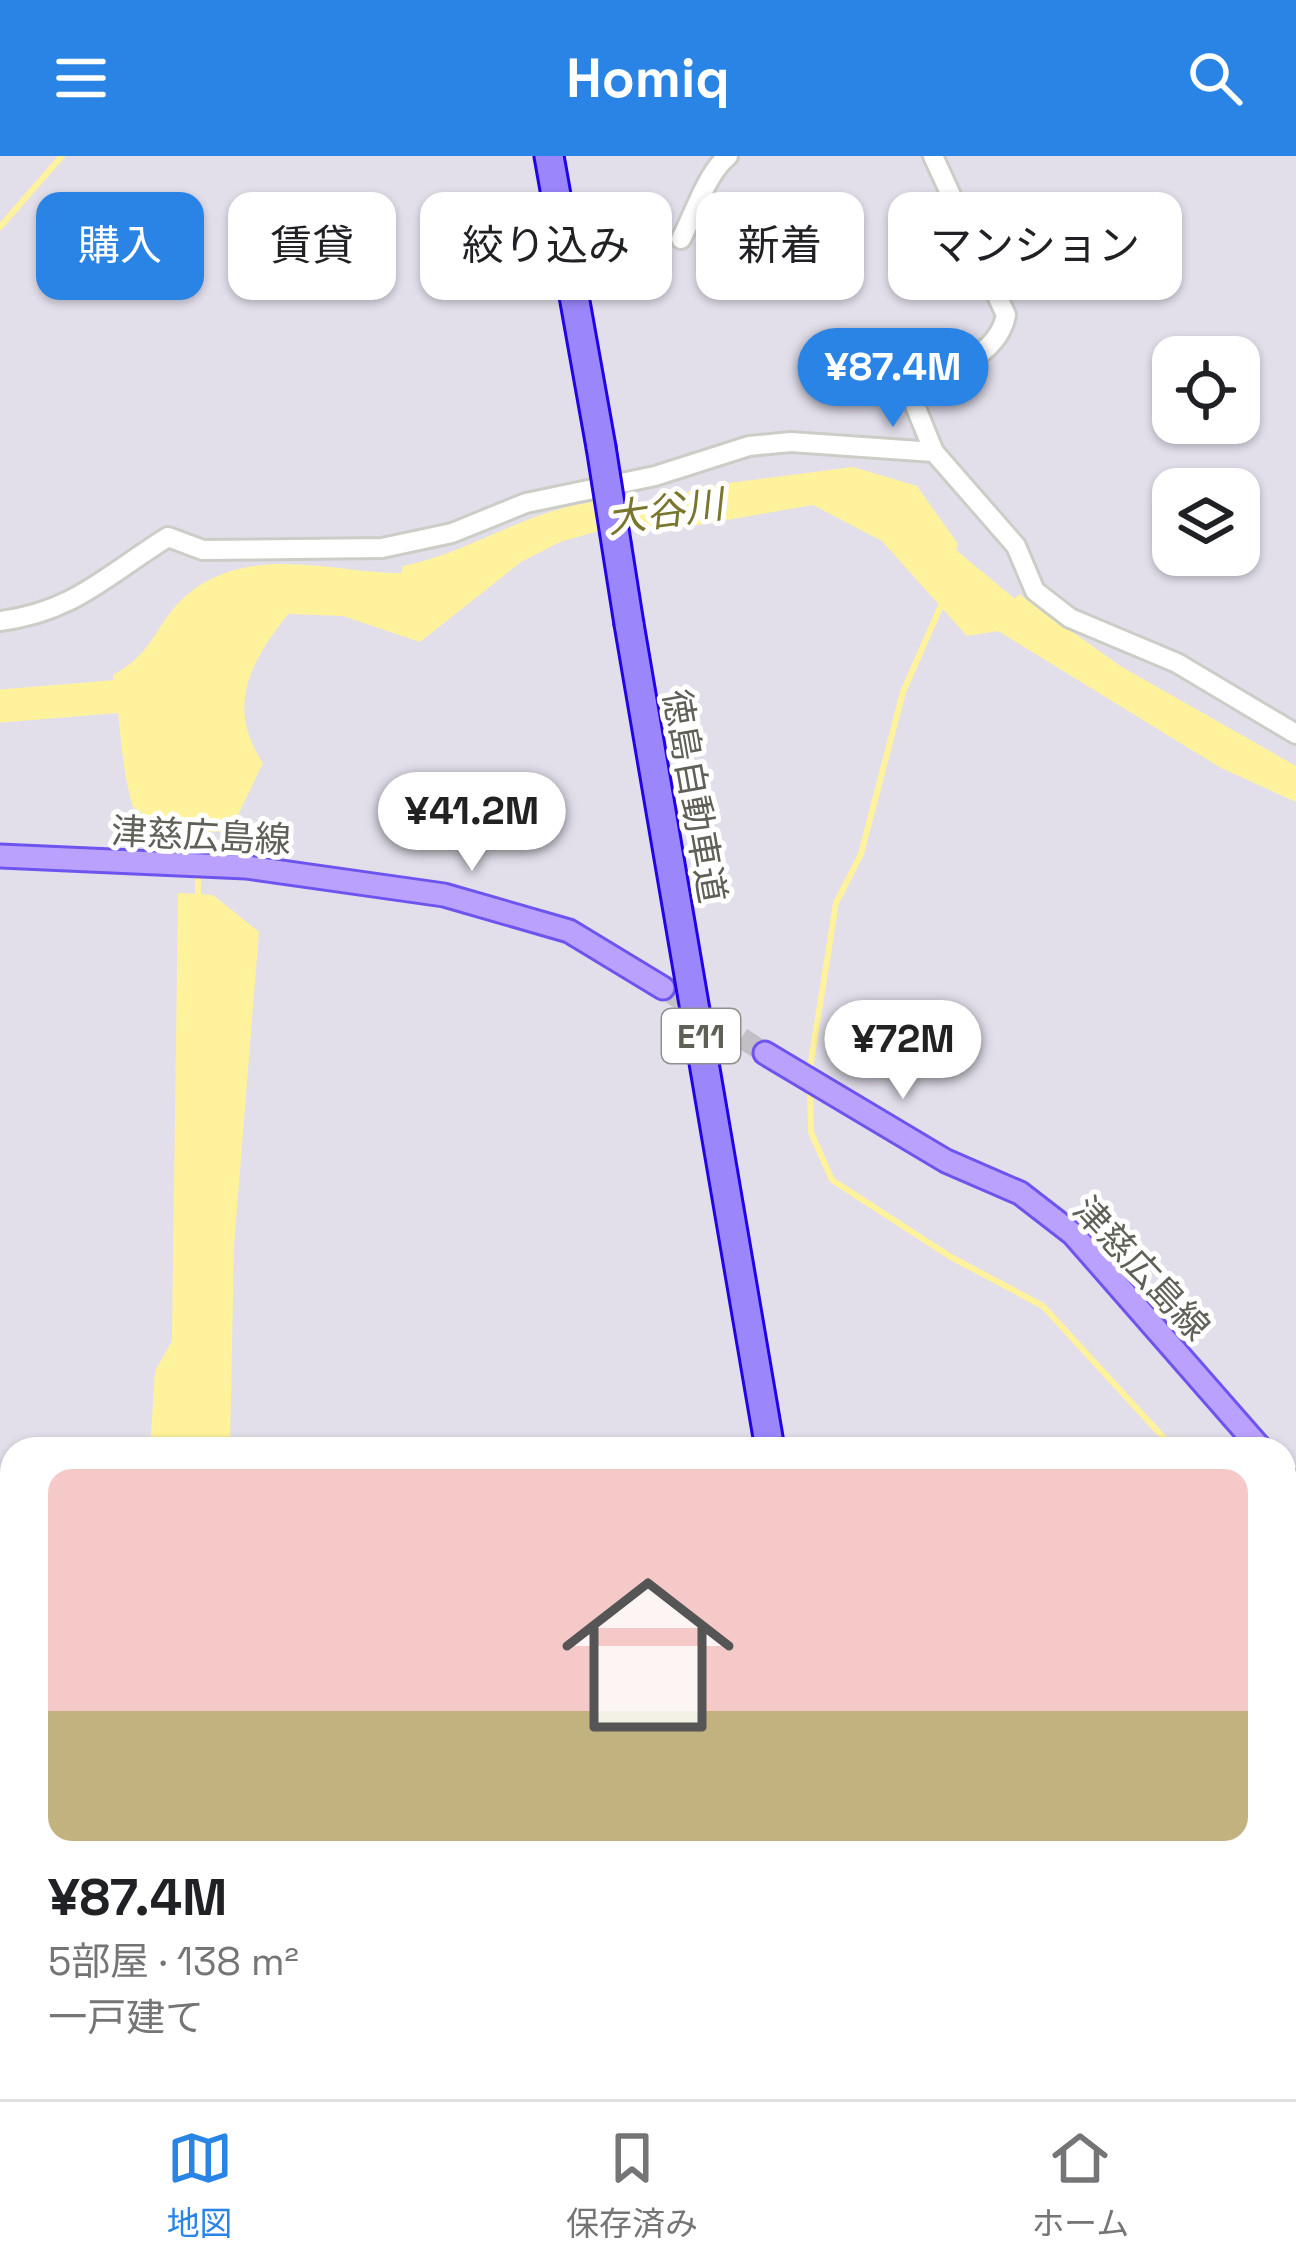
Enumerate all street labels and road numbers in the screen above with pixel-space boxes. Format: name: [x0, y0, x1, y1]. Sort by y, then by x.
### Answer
street label: 徳島自動車道: [653, 686, 735, 907]
street label: 津慈広島線: [110, 808, 292, 864]
road number: E11: [662, 1009, 740, 1063]
street label: 津慈広島線: [1063, 1187, 1219, 1350]

